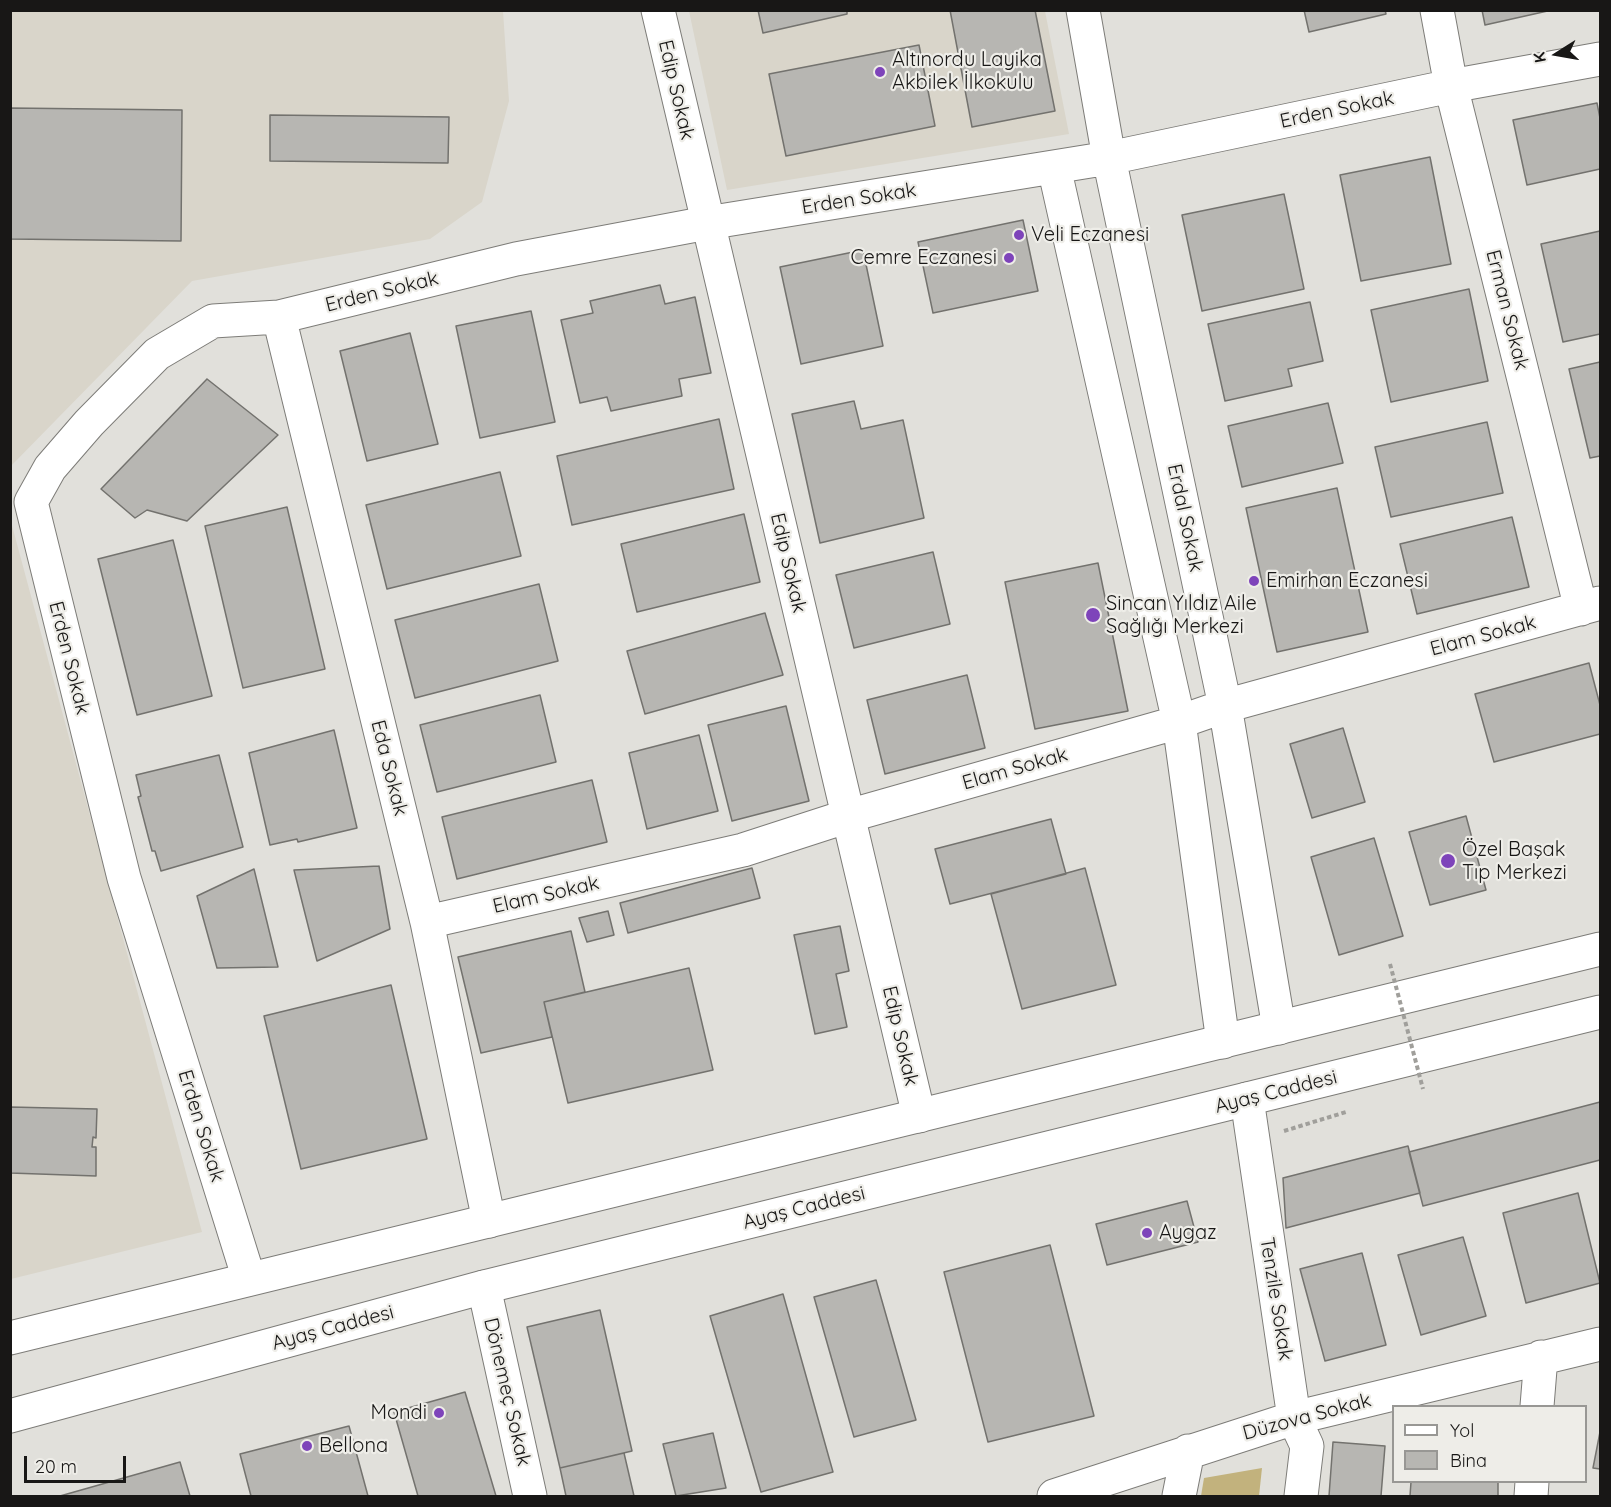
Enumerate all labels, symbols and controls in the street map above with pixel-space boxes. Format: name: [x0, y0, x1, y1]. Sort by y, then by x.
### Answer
north arrow: [1527, 24, 1587, 84]
street label: Edip Sokak: [653, 38, 699, 142]
place label: Altınordu Layika Akbilek İlkokulu: [892, 48, 1042, 95]
text: K: [1529, 50, 1550, 64]
marker: Altınordu Layika Akbilek İlkokulu: [873, 65, 887, 79]
street label: Erden Sokak: [1278, 86, 1396, 134]
street label: Erden Sokak: [800, 178, 918, 220]
place label: Veli Eczanesi: [1031, 223, 1149, 247]
marker: Veli Eczanesi: [1012, 228, 1026, 242]
place label: Cemre Eczanesi: [851, 246, 997, 270]
street label: Erman Sokak: [1480, 247, 1534, 373]
marker: Cemre Eczanesi: [1002, 251, 1016, 265]
street label: Erden Sokak: [323, 266, 441, 318]
street label: Erdal Sokak: [1162, 462, 1208, 574]
street label: Edip Sokak: [765, 511, 811, 615]
place label: Emirhan Eczanesi: [1266, 569, 1428, 593]
marker: Emirhan Eczanesi: [1247, 574, 1261, 588]
place label: Sincan Yıldız Aile Sağlığı Merkezi: [1106, 592, 1257, 639]
street label: Erden Sokak: [43, 599, 95, 717]
marker: Sincan Yıldız Aile Sağlığı Merkezi: [1084, 606, 1102, 624]
street label: Elam Sokak: [1427, 610, 1539, 662]
street label: Eda Sokak: [366, 718, 412, 818]
street label: Elam Sokak: [960, 743, 1070, 795]
place label: Özel Başak Tıp Merkezi: [1462, 838, 1567, 885]
marker: Özel Başak Tıp Merkezi: [1439, 852, 1457, 870]
street label: Elam Sokak: [490, 871, 602, 919]
street label: Edip Sokak: [877, 984, 923, 1088]
street label: Ayaş Caddesi: [1212, 1065, 1340, 1119]
street label: Erden Sokak: [173, 1067, 229, 1185]
street label: Ayaş Caddesi: [740, 1181, 868, 1235]
place label: Aygaz: [1159, 1221, 1217, 1245]
marker: Aygaz: [1140, 1226, 1154, 1240]
street label: Tenzile Sokak: [1254, 1236, 1298, 1362]
street label: Ayaş Caddesi: [269, 1300, 397, 1356]
street label: Dönemeç Sokak: [478, 1316, 536, 1468]
street label: Düzova Sokak: [1240, 1388, 1374, 1446]
place label: Mondi: [370, 1401, 427, 1425]
legend: [1392, 1405, 1587, 1483]
marker: Mondi: [432, 1406, 446, 1420]
text: Yol: [1450, 1419, 1474, 1442]
place label: Bellona: [319, 1434, 388, 1458]
marker: Bellona: [300, 1439, 314, 1453]
scale bar: [27, 1444, 129, 1482]
text: Bina: [1450, 1449, 1487, 1472]
text: 20 m: [35, 1455, 77, 1478]

